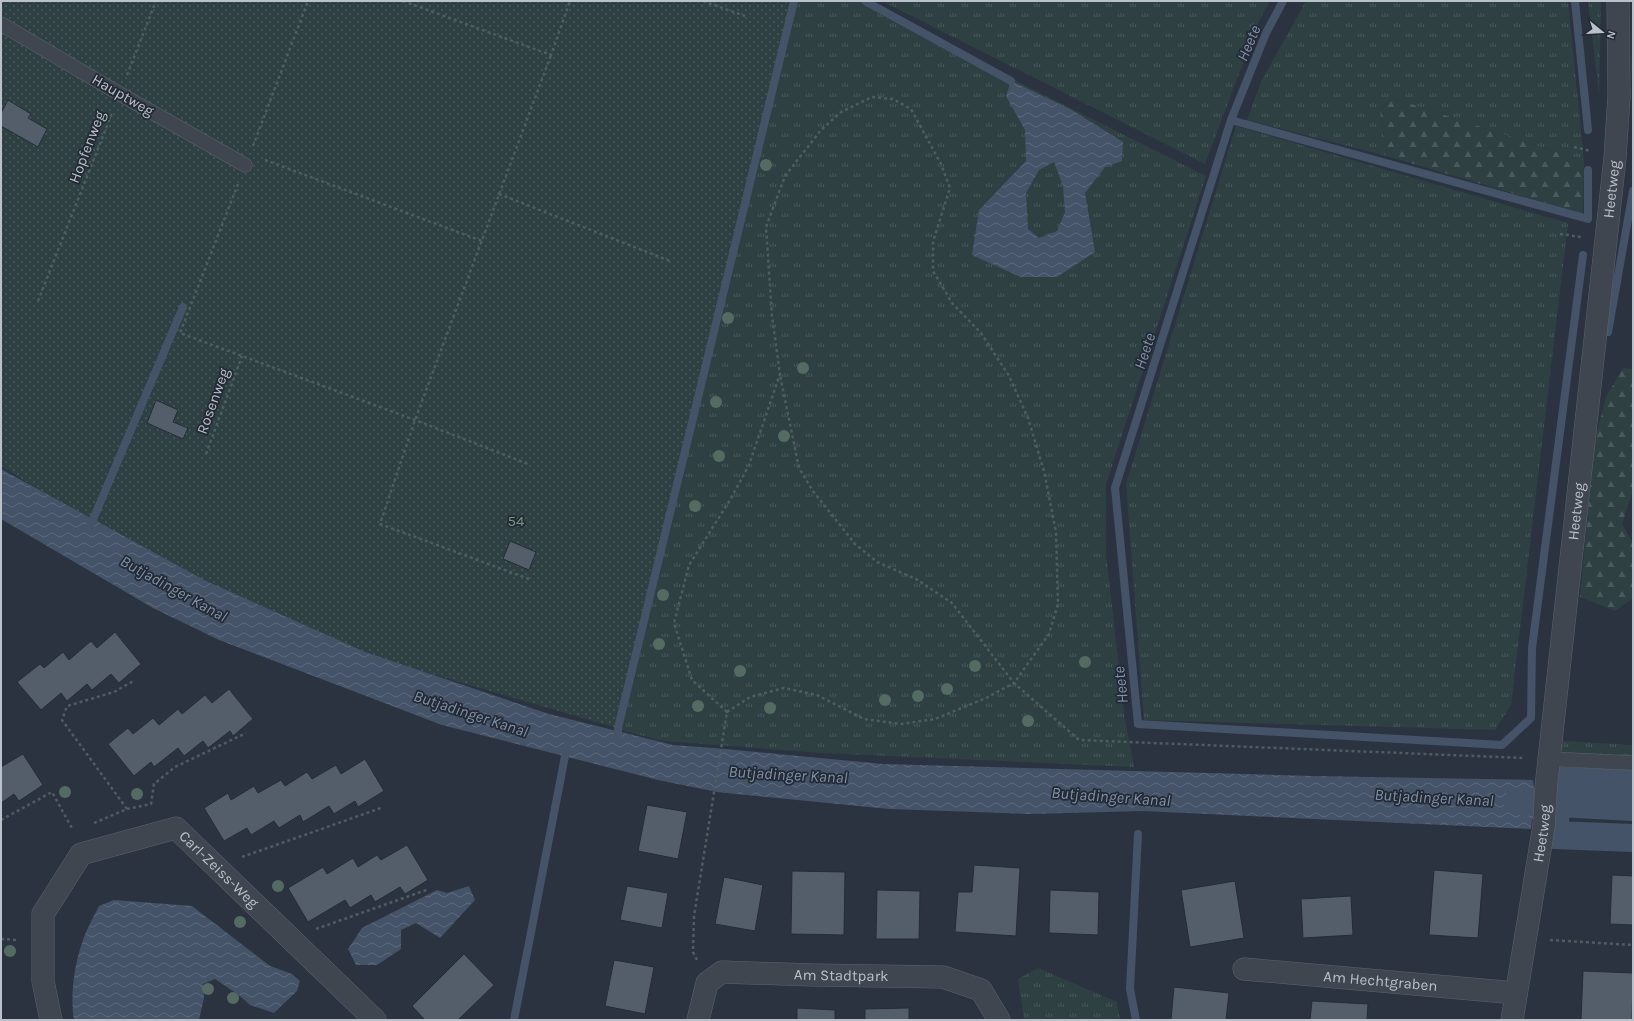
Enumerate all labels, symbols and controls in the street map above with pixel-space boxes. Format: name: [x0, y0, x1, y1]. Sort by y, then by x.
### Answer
north arrow: [1582, 12, 1622, 52]
water label: Heete: [1232, 22, 1265, 64]
text: N: [1604, 29, 1618, 41]
street label: Hauptweg: [89, 70, 158, 120]
street label: Hopfenweg: [65, 108, 109, 186]
street label: Heetweg: [1599, 159, 1624, 219]
water label: Heete: [1130, 330, 1159, 372]
street label: Rosenweg: [193, 365, 233, 437]
street label: Heetweg: [1564, 481, 1588, 541]
park label: 54: [508, 512, 525, 530]
water label: Butjadinger Kanal: [117, 551, 231, 626]
water label: Heete: [1109, 665, 1132, 704]
water label: Butjadinger Kanal: [411, 686, 531, 741]
water label: Butjadinger Kanal: [728, 762, 848, 787]
water label: Butjadinger Kanal: [1051, 783, 1171, 810]
water label: Butjadinger Kanal: [1374, 785, 1494, 810]
street label: Heetweg: [1529, 804, 1554, 864]
street label: Carl-Zeiss-Weg: [175, 827, 263, 912]
street label: Am Stadtpark: [794, 965, 889, 985]
street label: Am Hechtgraben: [1323, 967, 1438, 995]

